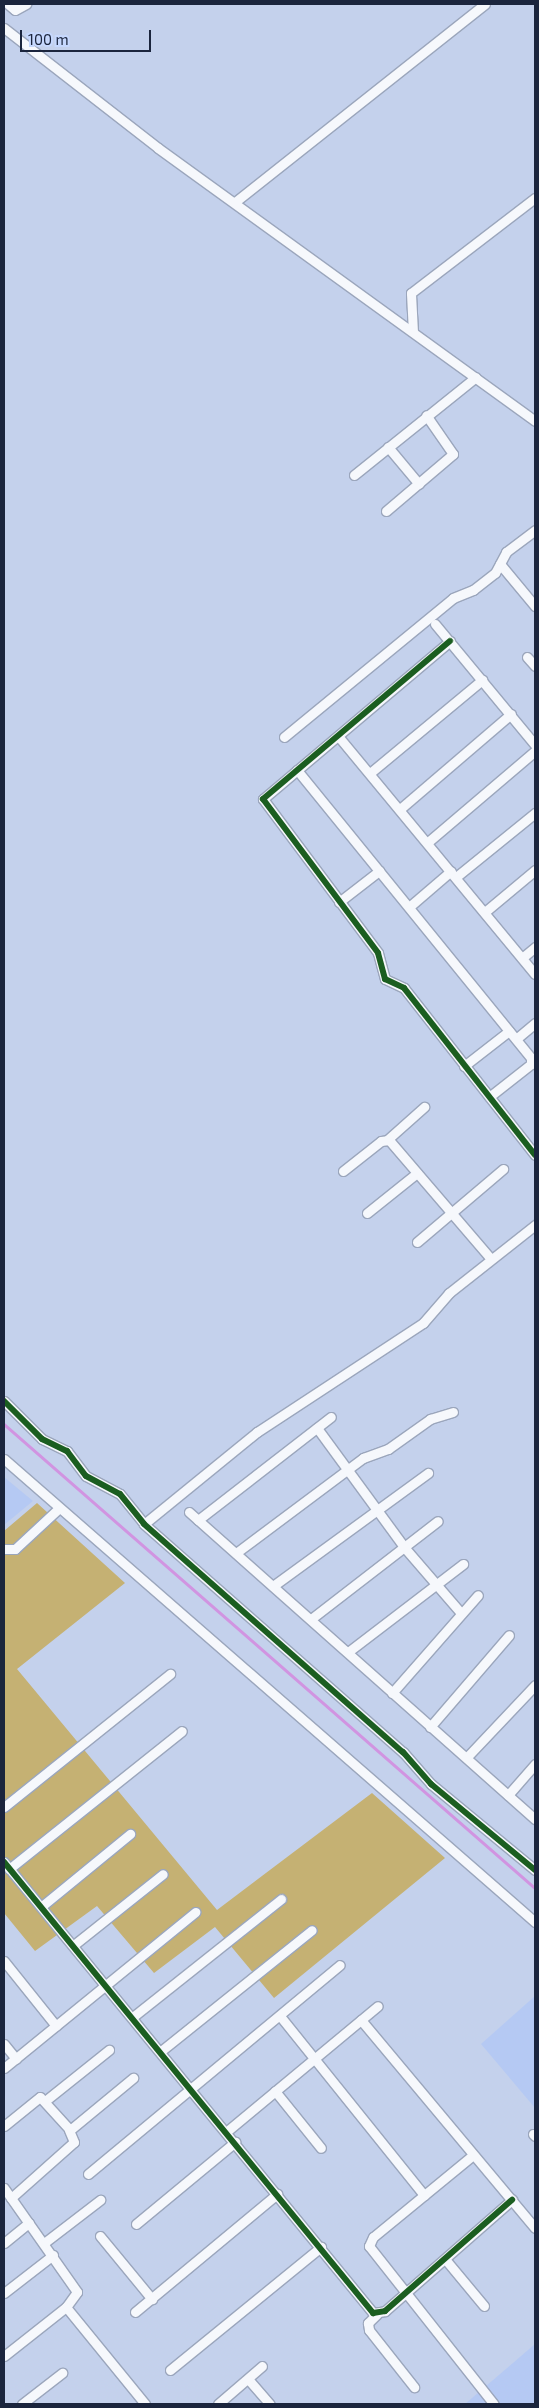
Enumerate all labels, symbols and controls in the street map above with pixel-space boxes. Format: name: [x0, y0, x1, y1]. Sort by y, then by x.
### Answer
scale bar: [22, 20, 154, 52]
text: 100 m: [28, 30, 69, 48]

